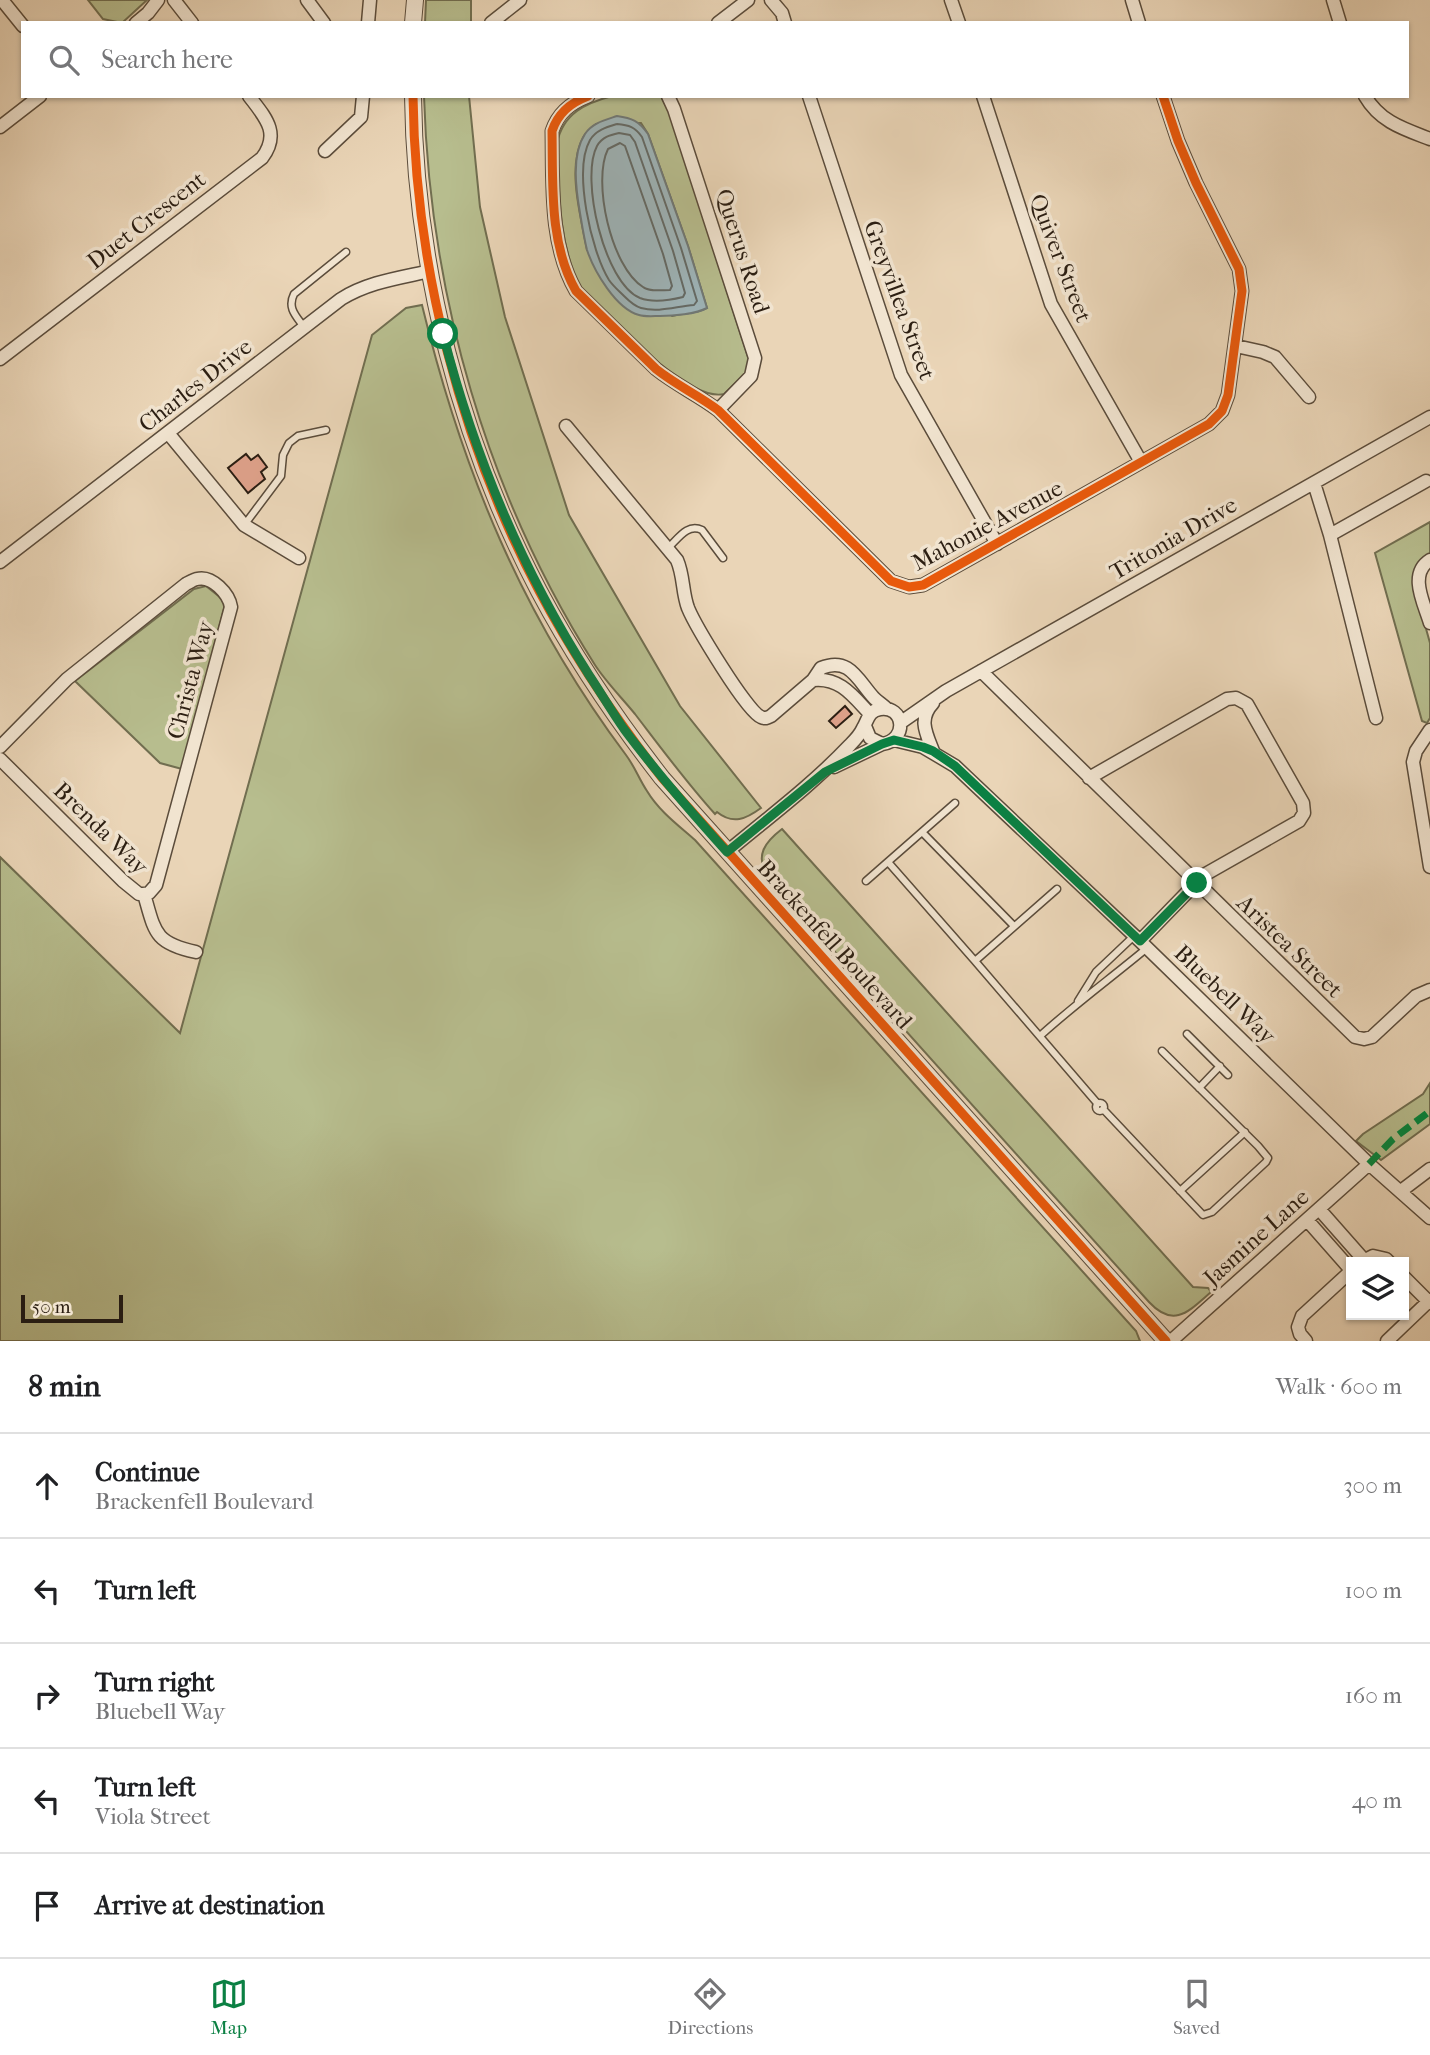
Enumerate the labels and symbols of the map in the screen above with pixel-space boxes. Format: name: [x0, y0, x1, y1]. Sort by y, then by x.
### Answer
street label: Duet Crescent: [82, 166, 211, 275]
street label: Querus Road: [710, 185, 776, 317]
street label: Quiver Street: [1024, 190, 1097, 326]
street label: Greyvillea Street: [858, 217, 941, 384]
route start: [427, 318, 458, 349]
street label: Charles Drive: [133, 333, 257, 438]
street label: Mahonie Avenue: [907, 474, 1067, 576]
street label: Tritonia Drive: [1105, 491, 1241, 586]
street label: Christa Way: [162, 618, 219, 742]
street label: Brenda Way: [48, 777, 154, 881]
street label: Brackenfell Boulevard: [751, 854, 918, 1035]
route end: [1181, 867, 1212, 898]
street label: Aristea Street: [1231, 889, 1348, 1003]
street label: Bluebell Way: [1169, 940, 1281, 1050]
street label: Jasmine Lane: [1197, 1183, 1314, 1293]
scale bar: [21, 1292, 122, 1324]

